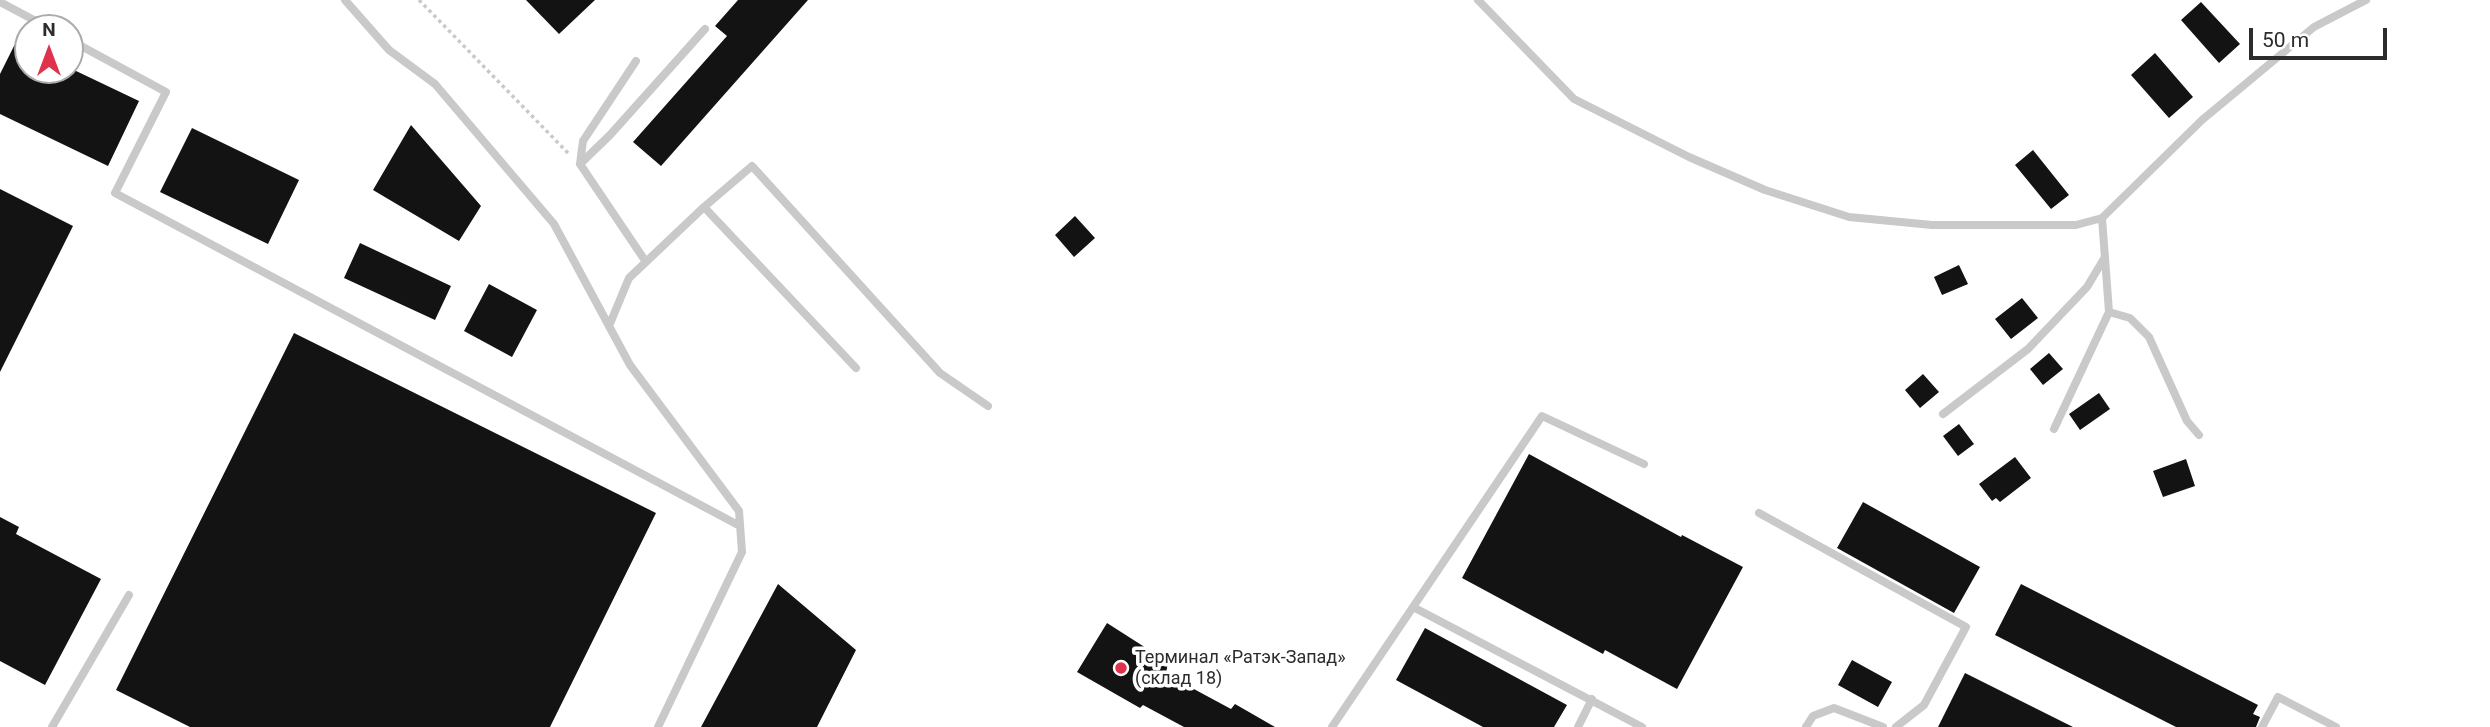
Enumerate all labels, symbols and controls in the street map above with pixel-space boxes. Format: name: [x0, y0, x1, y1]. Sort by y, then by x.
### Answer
north arrow: [14, 14, 84, 84]
scale bar: [2252, 14, 2390, 58]
text: N: [42, 18, 56, 41]
text: 50 m: [2262, 28, 2309, 52]
place label: Терминал «Ратэк-Запад» (склад 18): [1135, 647, 1346, 690]
marker: Терминал «Ратэк-Запад» (склад 18): [1113, 660, 1129, 676]

